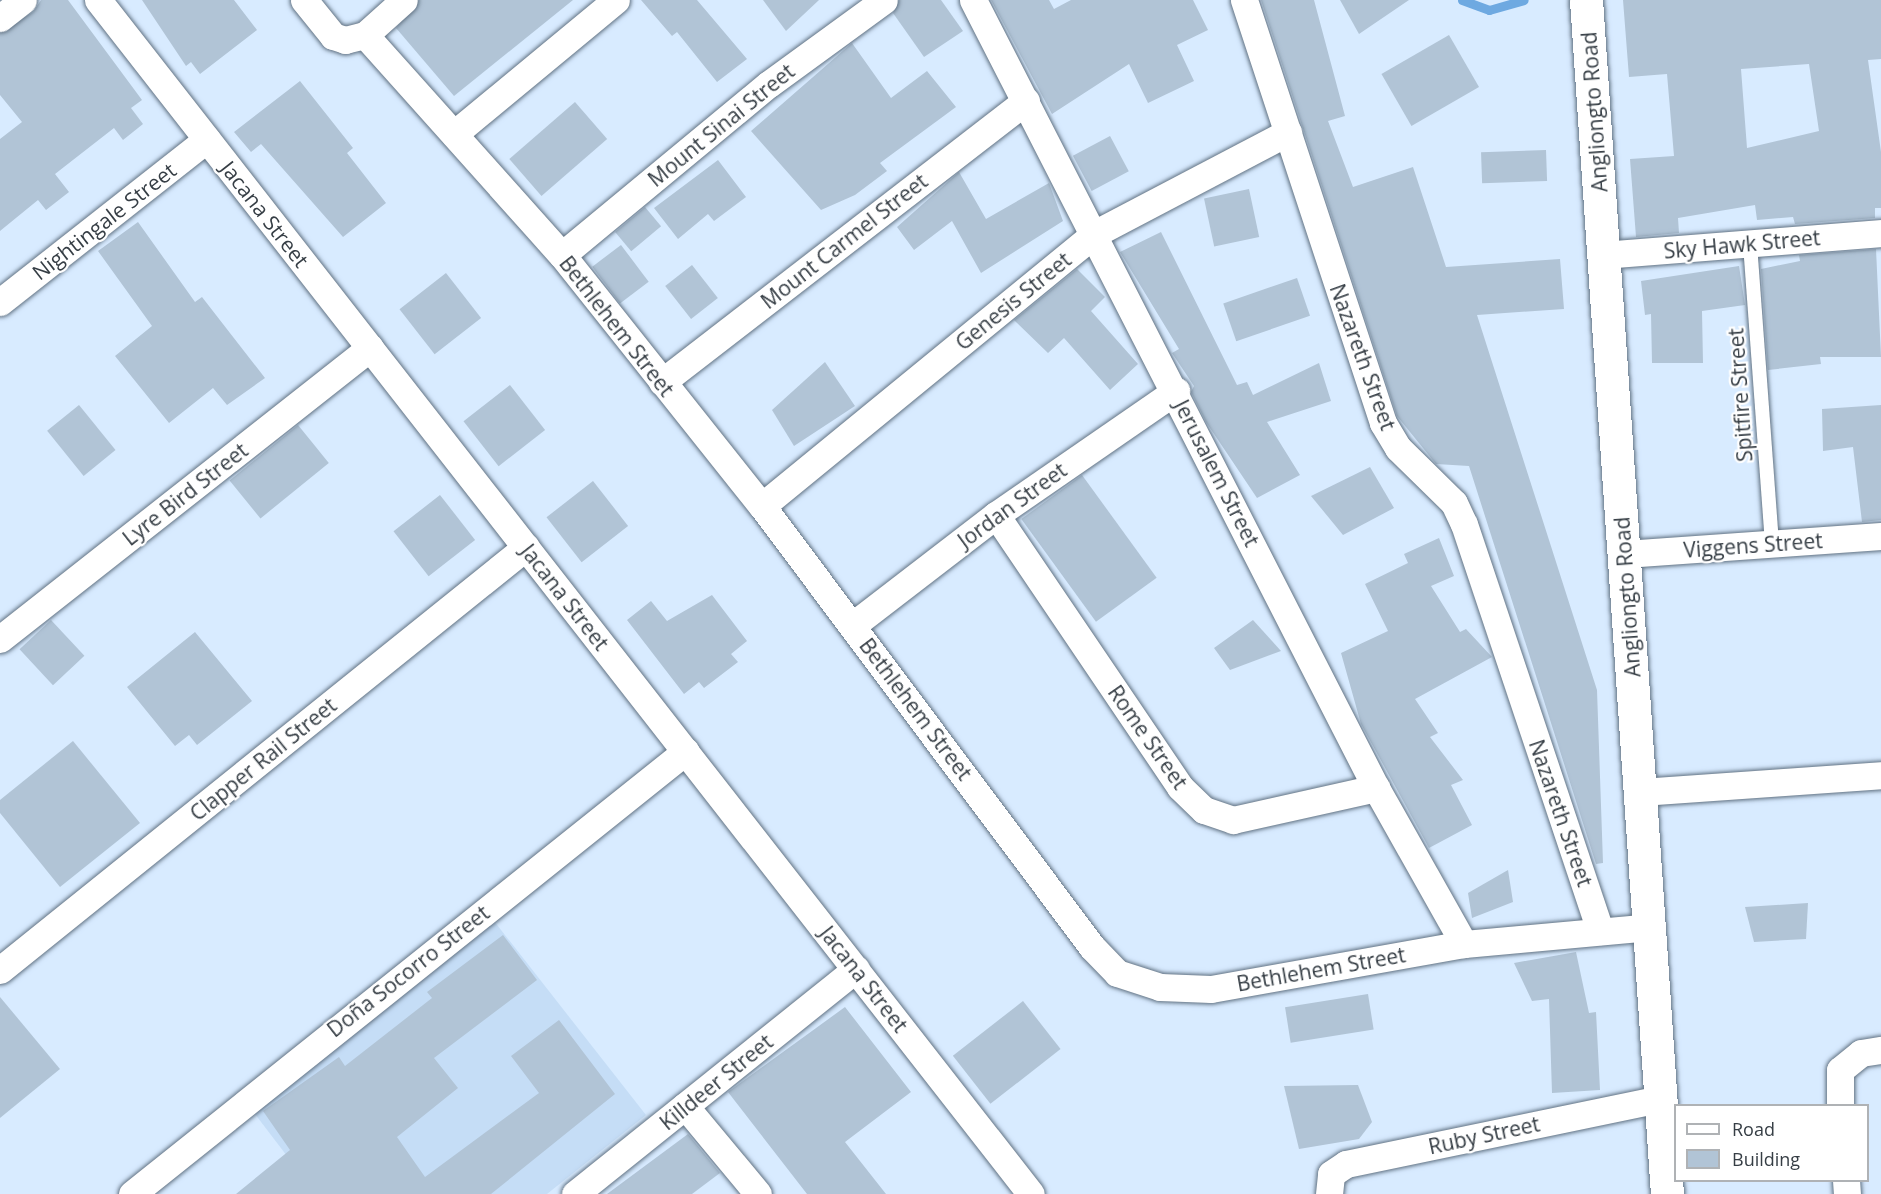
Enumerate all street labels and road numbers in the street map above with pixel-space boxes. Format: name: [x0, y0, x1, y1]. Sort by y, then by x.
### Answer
street label: Angliongto Road: [1576, 31, 1612, 193]
street label: Mount Sinai Street: [643, 58, 799, 192]
street label: Jacana Street: [216, 156, 314, 272]
street label: Nightingale Street: [27, 157, 181, 285]
street label: Mount Carmel Street: [756, 168, 932, 314]
street label: Sky Hawk Street: [1663, 225, 1821, 263]
street label: Genesis Street: [950, 247, 1076, 355]
street label: Bethlehem Street: [554, 251, 680, 401]
street label: Nazareth Street: [1325, 280, 1401, 434]
street label: Spitfire Street: [1723, 327, 1757, 463]
street label: Jerusalem Street: [1169, 395, 1265, 551]
street label: Lyre Bird Street: [117, 437, 253, 551]
street label: Jordan Street: [953, 457, 1071, 553]
street label: Angliongto Road: [1609, 516, 1645, 678]
street label: Viggens Street: [1683, 528, 1823, 562]
street label: Jacana Street: [516, 539, 614, 655]
street label: Bethlehem Street: [854, 633, 978, 785]
street label: Rome Street: [1103, 680, 1193, 794]
street label: Clapper Rail Street: [185, 692, 341, 826]
street label: Nazareth Street: [1524, 736, 1598, 890]
street label: Doña Socorro Street: [322, 900, 494, 1042]
street label: Jacana Street: [815, 921, 913, 1037]
street label: Bethlehem Street: [1235, 942, 1407, 996]
street label: Killdeer Street: [654, 1029, 778, 1135]
street label: Ruby Street: [1426, 1111, 1542, 1159]

